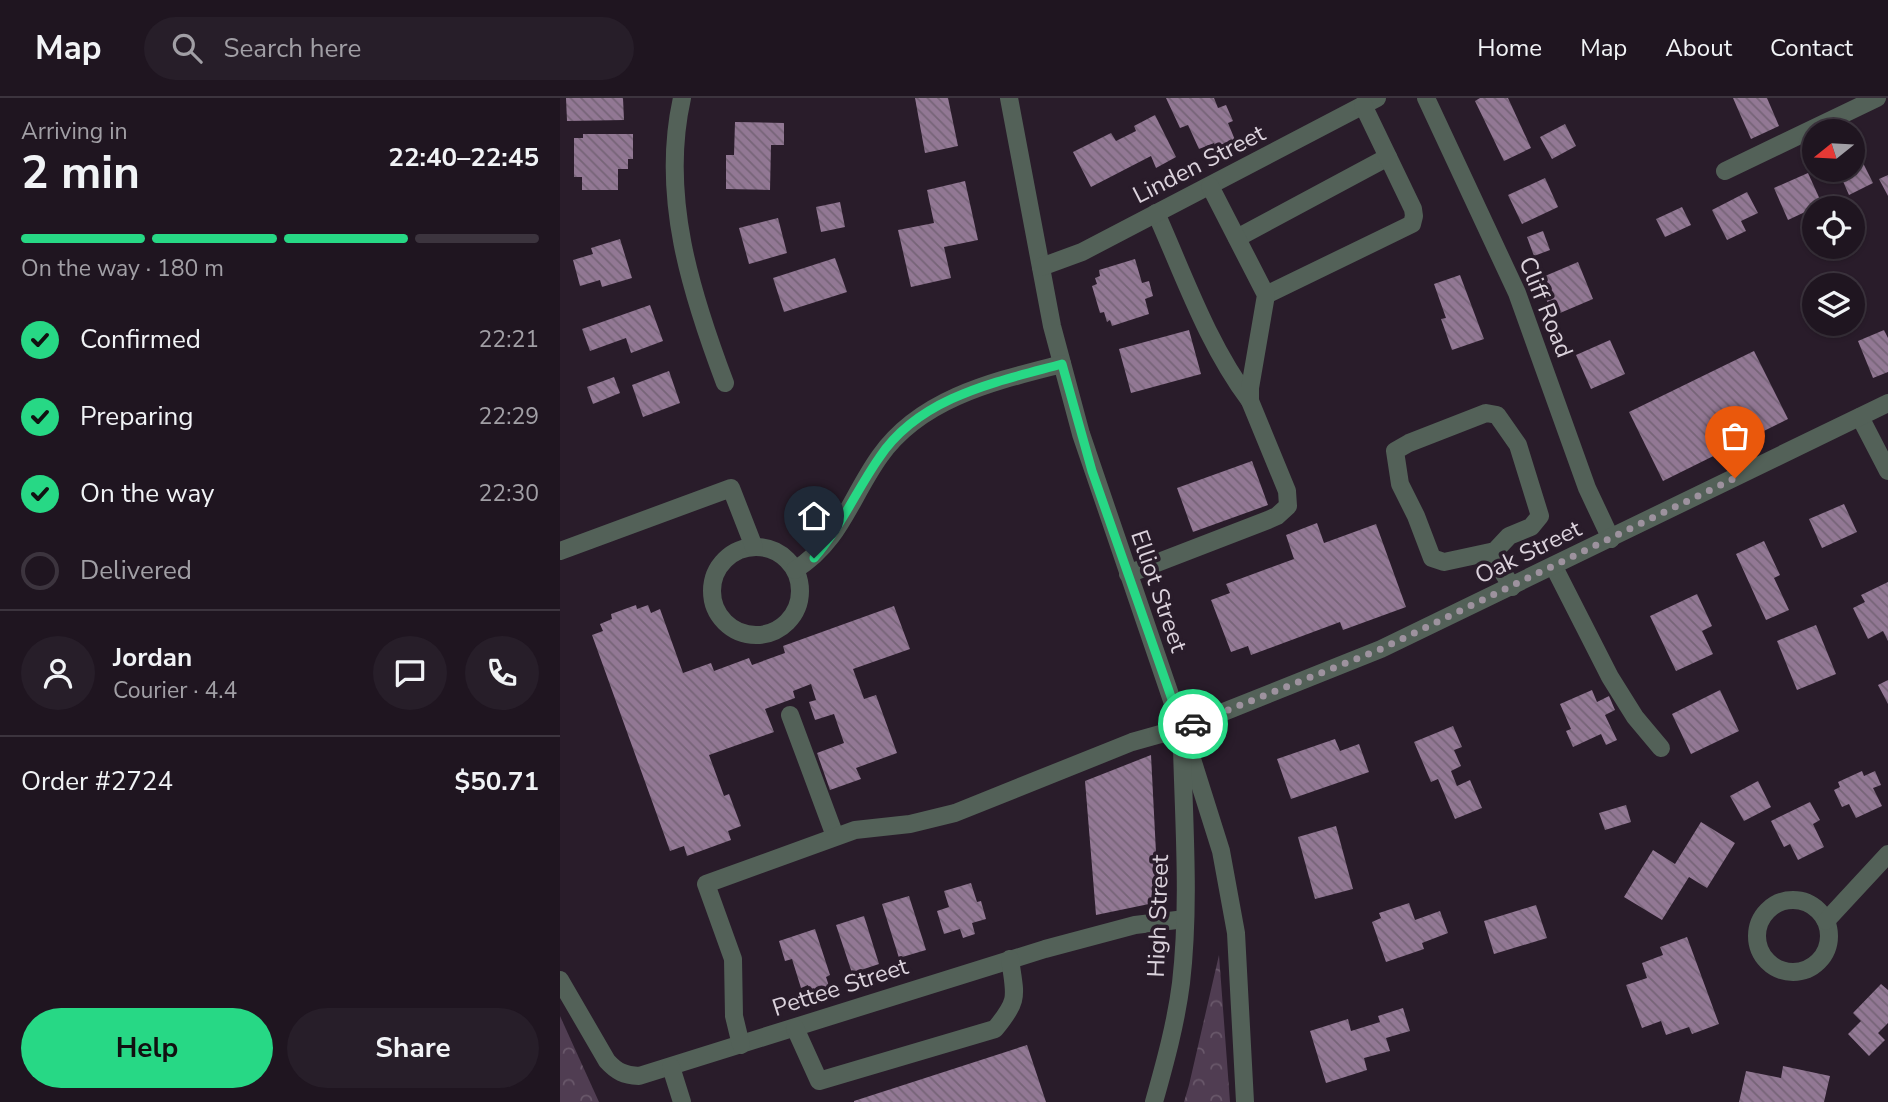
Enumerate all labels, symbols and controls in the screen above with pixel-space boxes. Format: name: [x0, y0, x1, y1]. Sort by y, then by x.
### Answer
search box: [144, 17, 634, 80]
text: Map: [35, 26, 102, 71]
icon: search: [168, 29, 206, 67]
text: Search here: [224, 31, 361, 66]
text: Home: [1477, 32, 1542, 64]
text: Map: [1580, 32, 1627, 64]
text: About: [1665, 32, 1732, 64]
text: Contact: [1770, 32, 1853, 64]
text: Arriving in: [21, 116, 128, 147]
street label: Linden Street: [1127, 117, 1271, 211]
north arrow: [1802, 119, 1866, 182]
map controls: [1802, 119, 1865, 336]
text: 22:40–22:45: [388, 140, 539, 175]
text: 2 min: [21, 141, 140, 204]
button: locate: [1802, 196, 1865, 259]
street label: Cliff Road: [1511, 252, 1581, 362]
text: On the way · 180 m: [21, 253, 224, 284]
button: layers: [1802, 273, 1865, 336]
icon: check: [21, 321, 59, 359]
text: Confirmed: [80, 322, 201, 357]
text: 22:21: [479, 324, 539, 355]
icon: check: [21, 398, 59, 436]
text: Preparing: [80, 399, 193, 434]
text: 22:29: [479, 401, 539, 432]
pin: [1705, 406, 1765, 478]
icon: bag: [1716, 417, 1754, 455]
icon: check: [21, 475, 59, 513]
text: On the way: [80, 476, 214, 511]
text: 22:30: [479, 478, 539, 509]
pin: [784, 486, 844, 558]
icon: home: [795, 497, 833, 535]
street label: Oak Street: [1469, 512, 1587, 592]
street label: Elliot Street: [1123, 526, 1195, 657]
text: Delivered: [80, 553, 192, 588]
button: person: [21, 636, 95, 710]
button: chat: [373, 636, 447, 710]
button: phone: [465, 636, 539, 710]
text: Jordan: [113, 640, 192, 675]
text: Courier · 4.4: [113, 675, 237, 706]
courier: [1158, 689, 1228, 759]
icon: car: [1174, 705, 1212, 743]
text: Order #2724: [21, 764, 173, 799]
text: $50.71: [455, 764, 539, 799]
street label: High Street: [1140, 853, 1176, 978]
street label: Pettee Street: [768, 950, 913, 1024]
button: Help: [21, 1008, 273, 1088]
button: Share: [287, 1008, 539, 1088]

